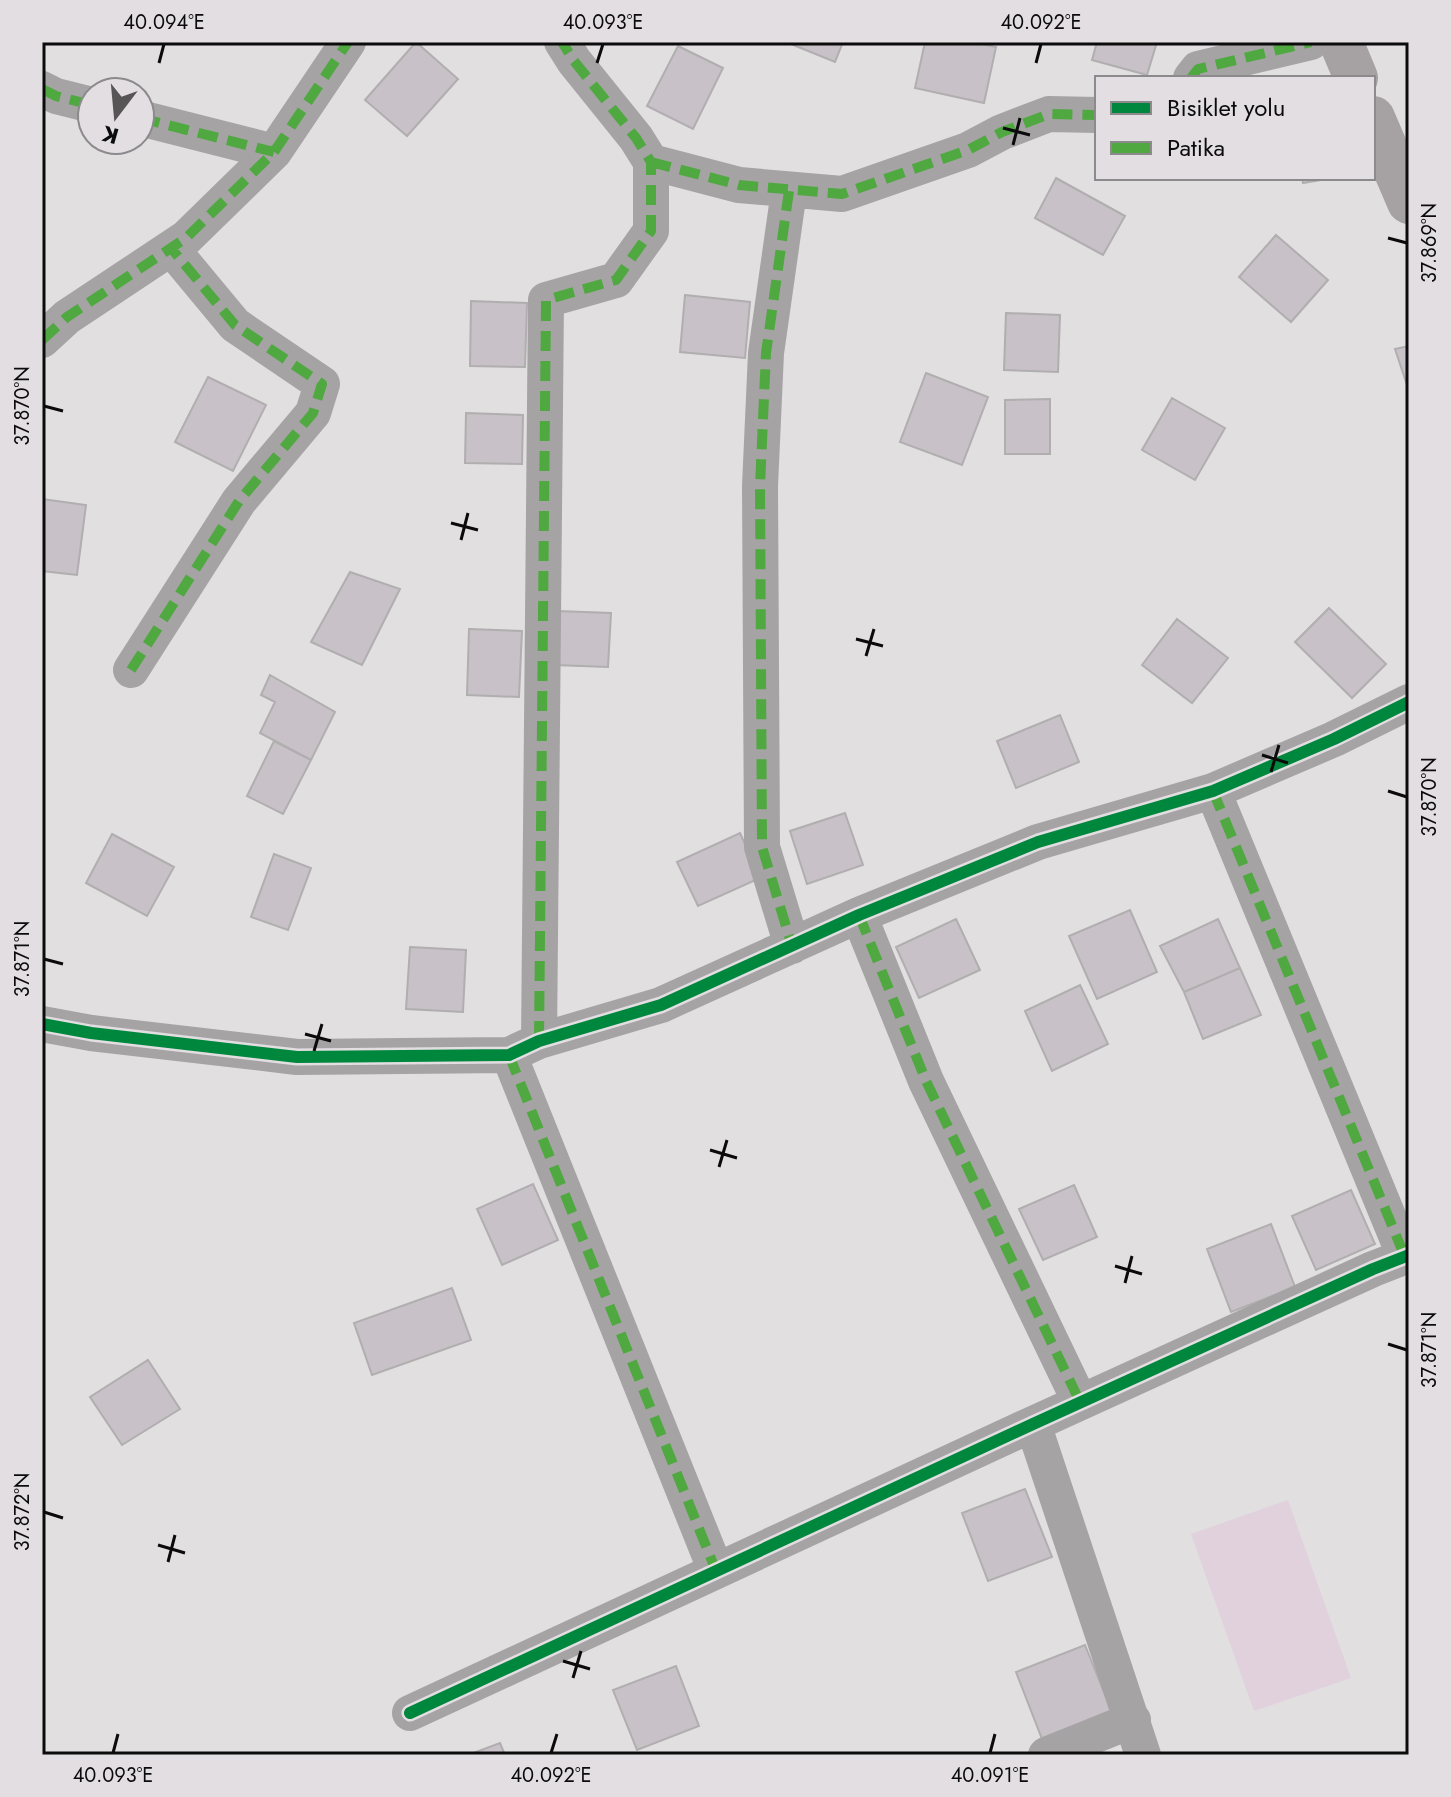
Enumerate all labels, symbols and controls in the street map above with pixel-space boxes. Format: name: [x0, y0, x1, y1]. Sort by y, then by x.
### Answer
text: 40.094°E: [123, 8, 205, 37]
text: 40.093°E: [563, 8, 643, 37]
text: 40.092°E: [1000, 8, 1082, 37]
north arrow: [76, 76, 156, 156]
legend: [1095, 76, 1375, 180]
text: Bisiklet yolu: [1167, 90, 1285, 125]
text: K: [98, 118, 122, 153]
text: Patika: [1167, 130, 1225, 165]
text: 37.869°N: [1415, 203, 1444, 283]
text: 37.870°N: [8, 366, 37, 446]
text: 37.870°N: [1415, 757, 1444, 837]
text: 37.871°N: [8, 921, 37, 997]
text: 37.871°N: [1415, 1312, 1444, 1388]
text: 37.872°N: [8, 1473, 37, 1551]
text: 40.093°E: [73, 1761, 153, 1790]
text: 40.092°E: [510, 1761, 592, 1790]
text: 40.091°E: [951, 1761, 1029, 1790]

